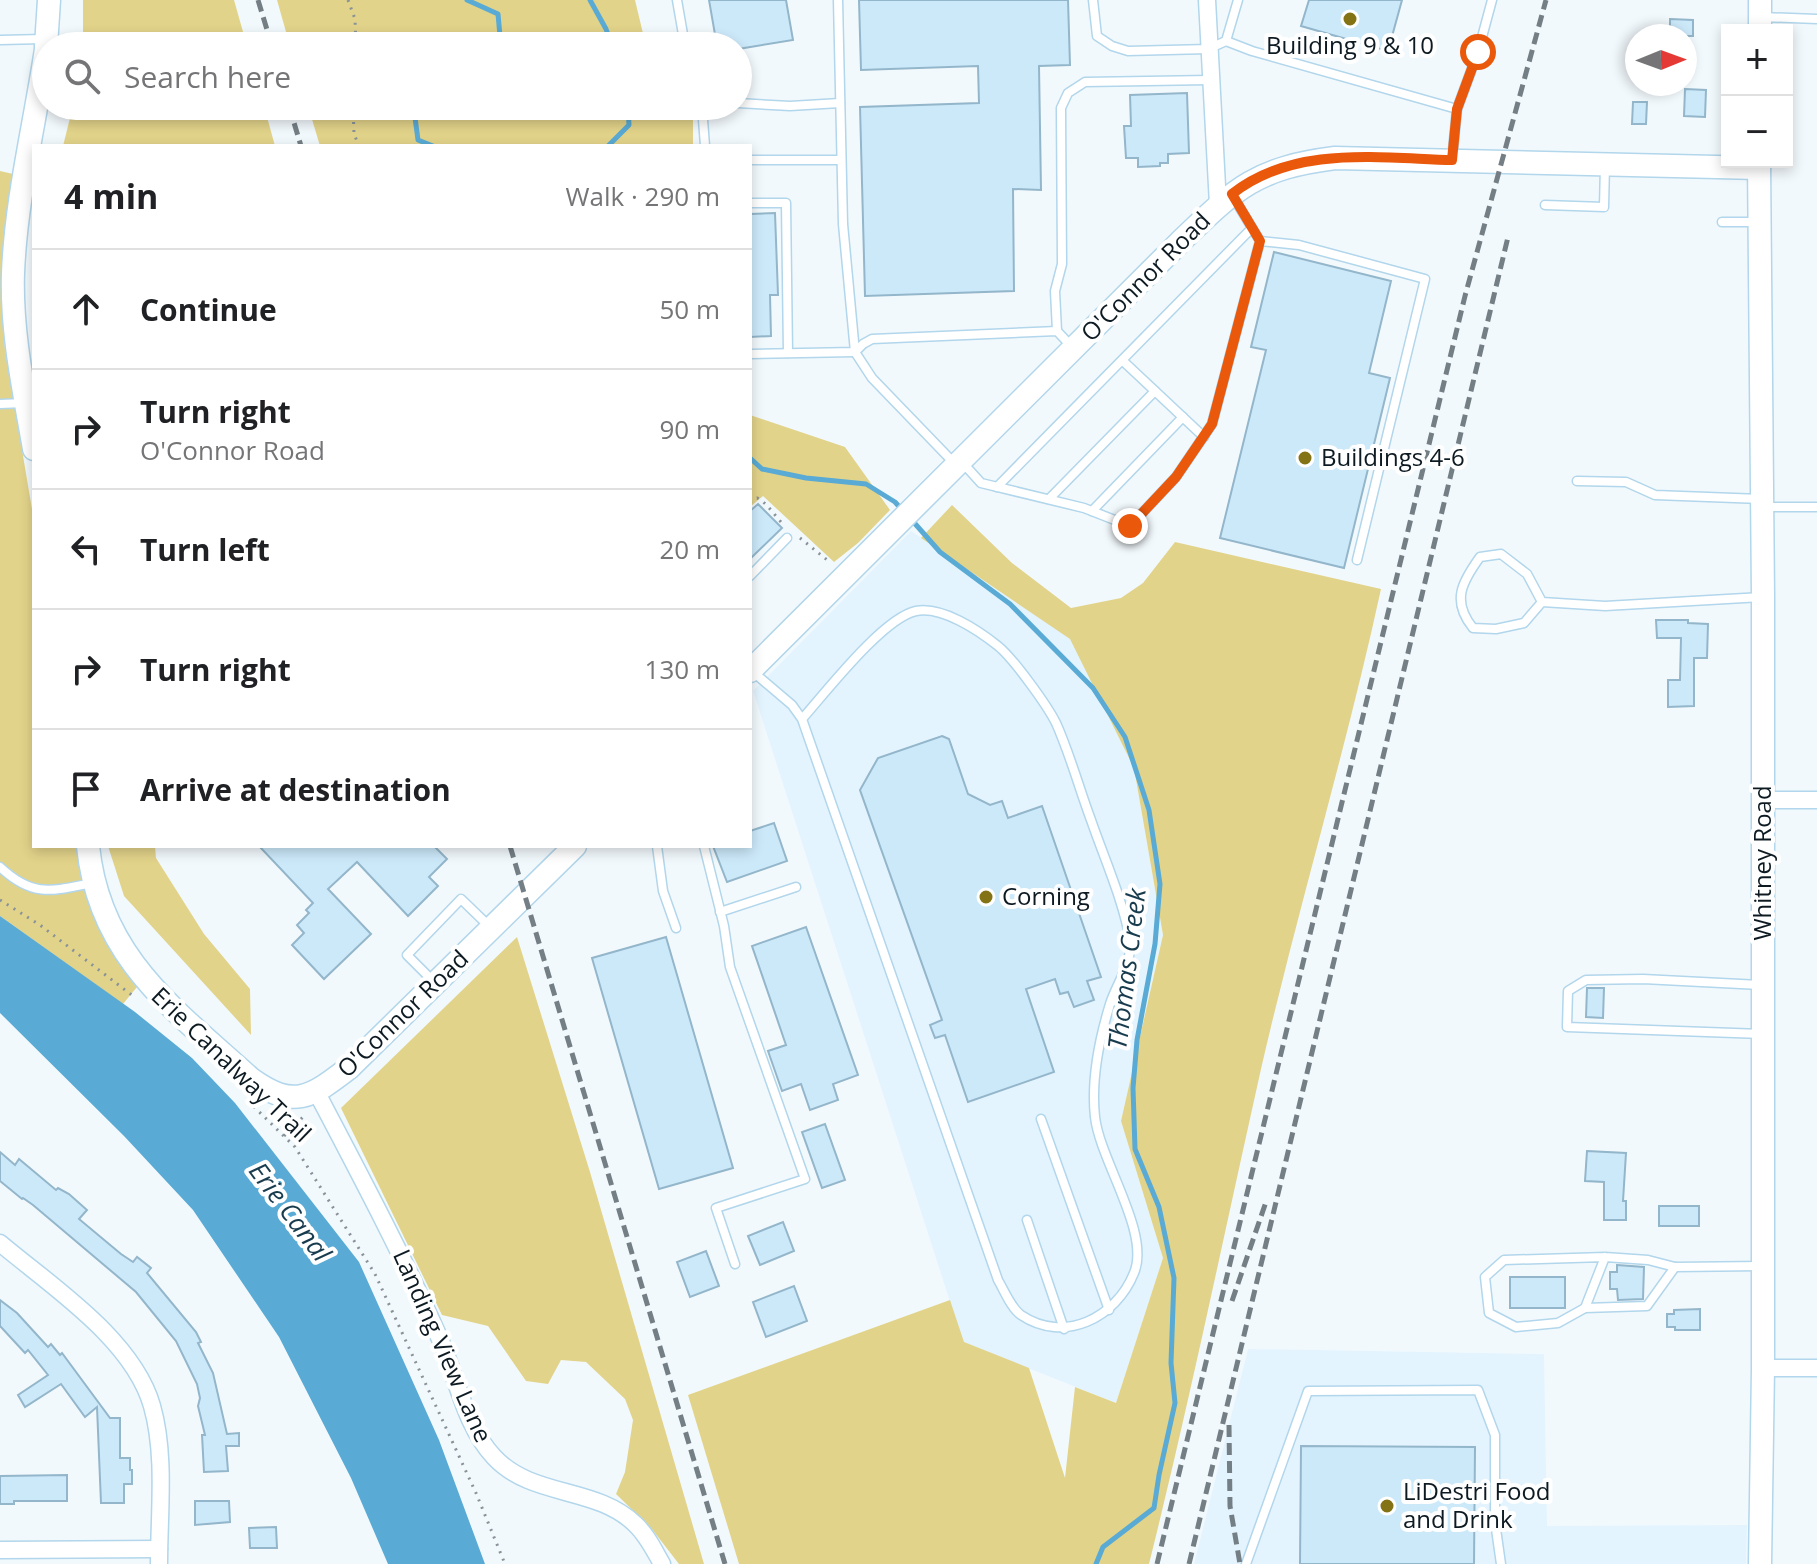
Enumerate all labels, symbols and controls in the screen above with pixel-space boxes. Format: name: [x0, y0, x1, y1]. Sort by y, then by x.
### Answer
marker: Building 9 & 10: [1341, 10, 1359, 28]
north arrow: [1625, 24, 1697, 96]
map controls: [1721, 24, 1793, 168]
button: +: [1721, 24, 1793, 96]
place label: Building 9 & 10: [1266, 28, 1434, 61]
search box: [32, 32, 752, 120]
route start: [1460, 34, 1496, 70]
icon: search: [60, 54, 104, 98]
text: Search here: [124, 56, 291, 97]
button: −: [1721, 96, 1793, 168]
text: 4 min: [64, 173, 158, 219]
text: Walk · 290 m: [566, 178, 720, 214]
street label: O'Connor Road: [1073, 204, 1217, 348]
icon: ahead: [64, 287, 108, 331]
text: Continue: [140, 289, 277, 330]
text: 50 m: [659, 291, 720, 327]
text: Turn right: [140, 391, 291, 432]
icon: right: [64, 407, 108, 451]
text: 90 m: [659, 411, 720, 447]
text: O'Connor Road: [140, 432, 325, 468]
place label: Buildings 4-6: [1321, 440, 1465, 473]
marker: Buildings 4-6: [1296, 449, 1314, 467]
route end: [1112, 508, 1148, 544]
icon: left: [64, 527, 108, 571]
text: Turn left: [140, 529, 270, 570]
text: 20 m: [659, 531, 720, 567]
icon: right: [64, 647, 108, 691]
text: Turn right: [140, 649, 291, 690]
text: 130 m: [645, 651, 720, 687]
icon: arrive: [64, 767, 108, 811]
text: Arrive at destination: [140, 769, 451, 810]
street label: Whitney Road: [1745, 785, 1778, 941]
place label: Corning: [1002, 879, 1090, 912]
water label: Thomas Creek: [1098, 885, 1154, 1052]
marker: Corning: [977, 888, 995, 906]
street label: O'Connor Road: [329, 942, 475, 1084]
street label: Erie Canalway Trail: [145, 979, 319, 1149]
water label: Erie Canal: [241, 1154, 341, 1270]
street label: Landing View Lane: [386, 1244, 501, 1447]
place label: LiDestri Food and Drink: [1403, 1474, 1551, 1535]
marker: LiDestri Food and Drink: [1378, 1497, 1396, 1515]

